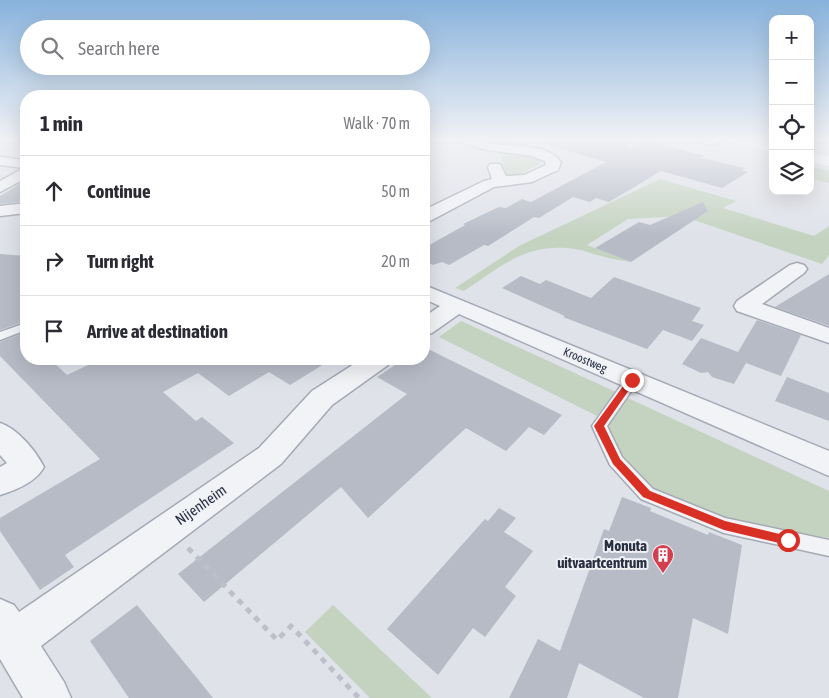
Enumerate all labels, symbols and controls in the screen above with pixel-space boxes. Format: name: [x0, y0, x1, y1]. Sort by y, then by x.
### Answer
map controls: [769, 15, 814, 195]
button: +: [769, 15, 814, 60]
search box: [20, 20, 430, 75]
icon: search: [38, 34, 66, 62]
text: Search here: [78, 37, 160, 59]
button: −: [769, 60, 814, 105]
button: locate: [769, 105, 814, 150]
text: 1 min: [40, 111, 83, 135]
text: Walk · 70 m: [344, 114, 410, 132]
button: layers: [769, 150, 814, 195]
icon: ahead: [40, 177, 68, 205]
text: Continue: [87, 180, 151, 202]
text: 50 m: [381, 182, 410, 200]
icon: right: [40, 247, 68, 275]
text: Turn right: [87, 250, 154, 272]
text: 20 m: [381, 252, 410, 270]
icon: arrive: [40, 317, 68, 345]
text: Arrive at destination: [87, 320, 228, 342]
street label: Kroostweg: [561, 345, 610, 376]
route end: [621, 369, 644, 392]
street label: Nijenheim: [172, 481, 229, 528]
route start: [777, 529, 800, 552]
place label: Monuta uitvaartcentrum: [557, 537, 647, 571]
building icon: Monuta uitvaartcentrum: [651, 543, 675, 574]

